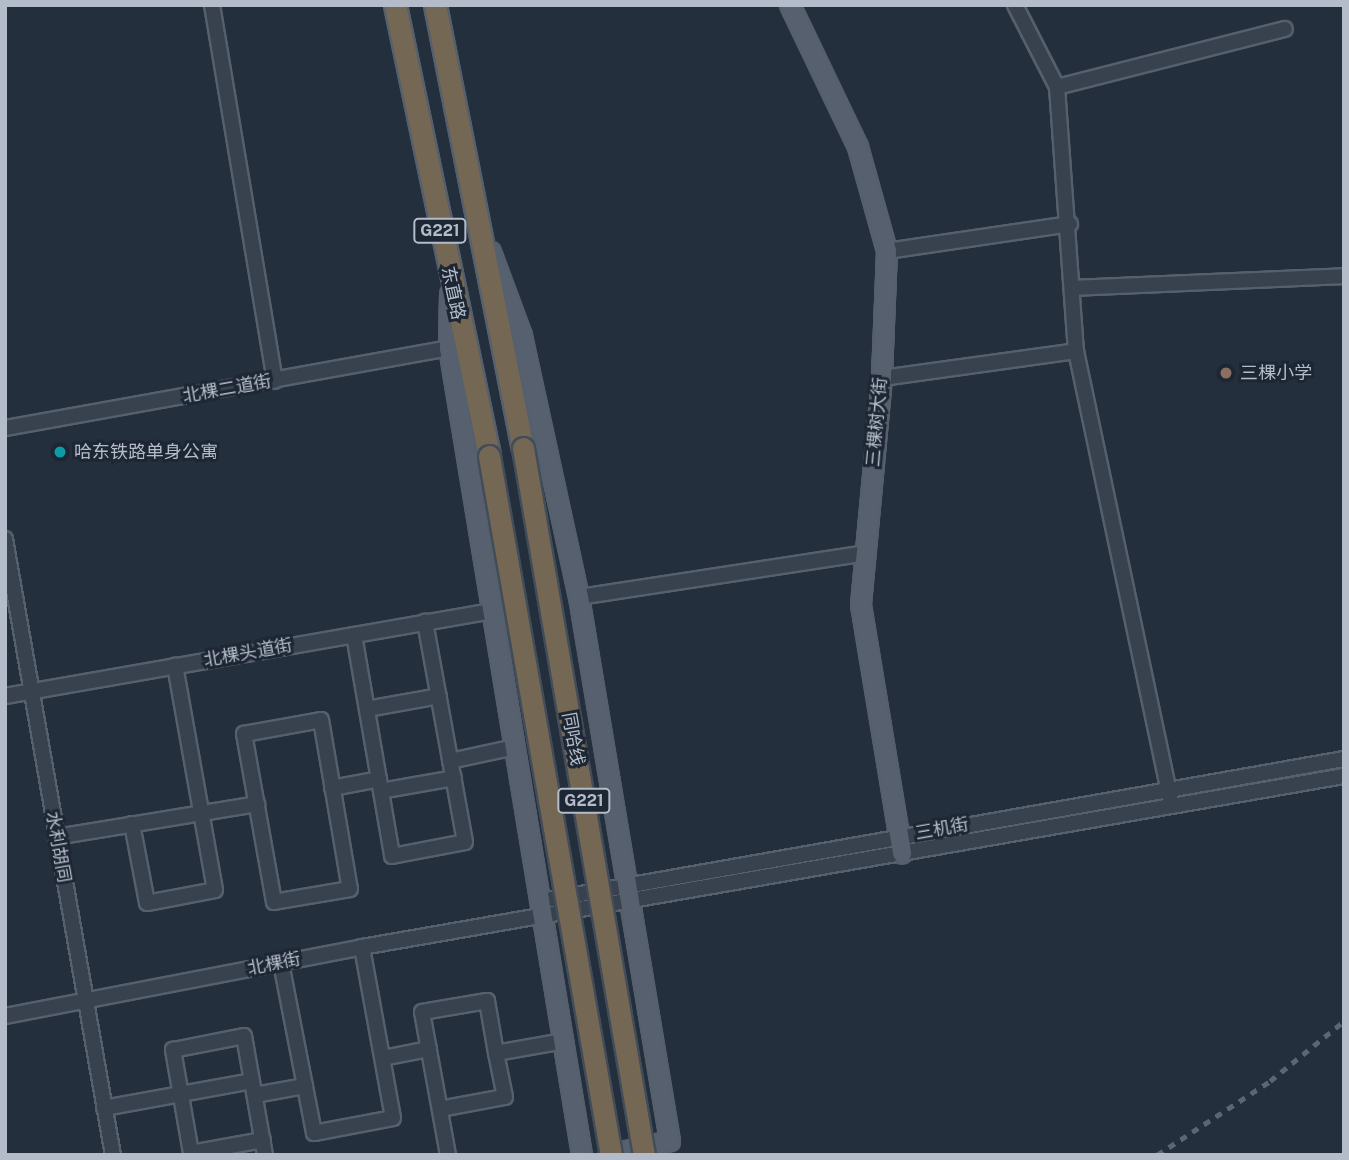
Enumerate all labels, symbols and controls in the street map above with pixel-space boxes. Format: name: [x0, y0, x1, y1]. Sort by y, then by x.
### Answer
road number: G221: [412, 218, 468, 244]
street label: 东直路: [437, 264, 469, 322]
place label: 三棵小学: [1240, 362, 1312, 384]
marker: 三棵小学: [1218, 365, 1234, 381]
street label: 北棵二道街: [181, 371, 273, 407]
street label: 三棵树大街: [862, 376, 892, 468]
place label: 哈东铁路单身公寓: [74, 441, 218, 463]
marker: 哈东铁路单身公寓: [52, 444, 68, 460]
street label: 北棵头道街: [202, 635, 294, 671]
street label: 同哈线: [558, 711, 588, 767]
road number: G221: [556, 788, 612, 814]
street label: 水利胡同: [41, 810, 75, 884]
street label: 三机街: [914, 814, 970, 844]
street label: 北棵街: [245, 948, 303, 980]

